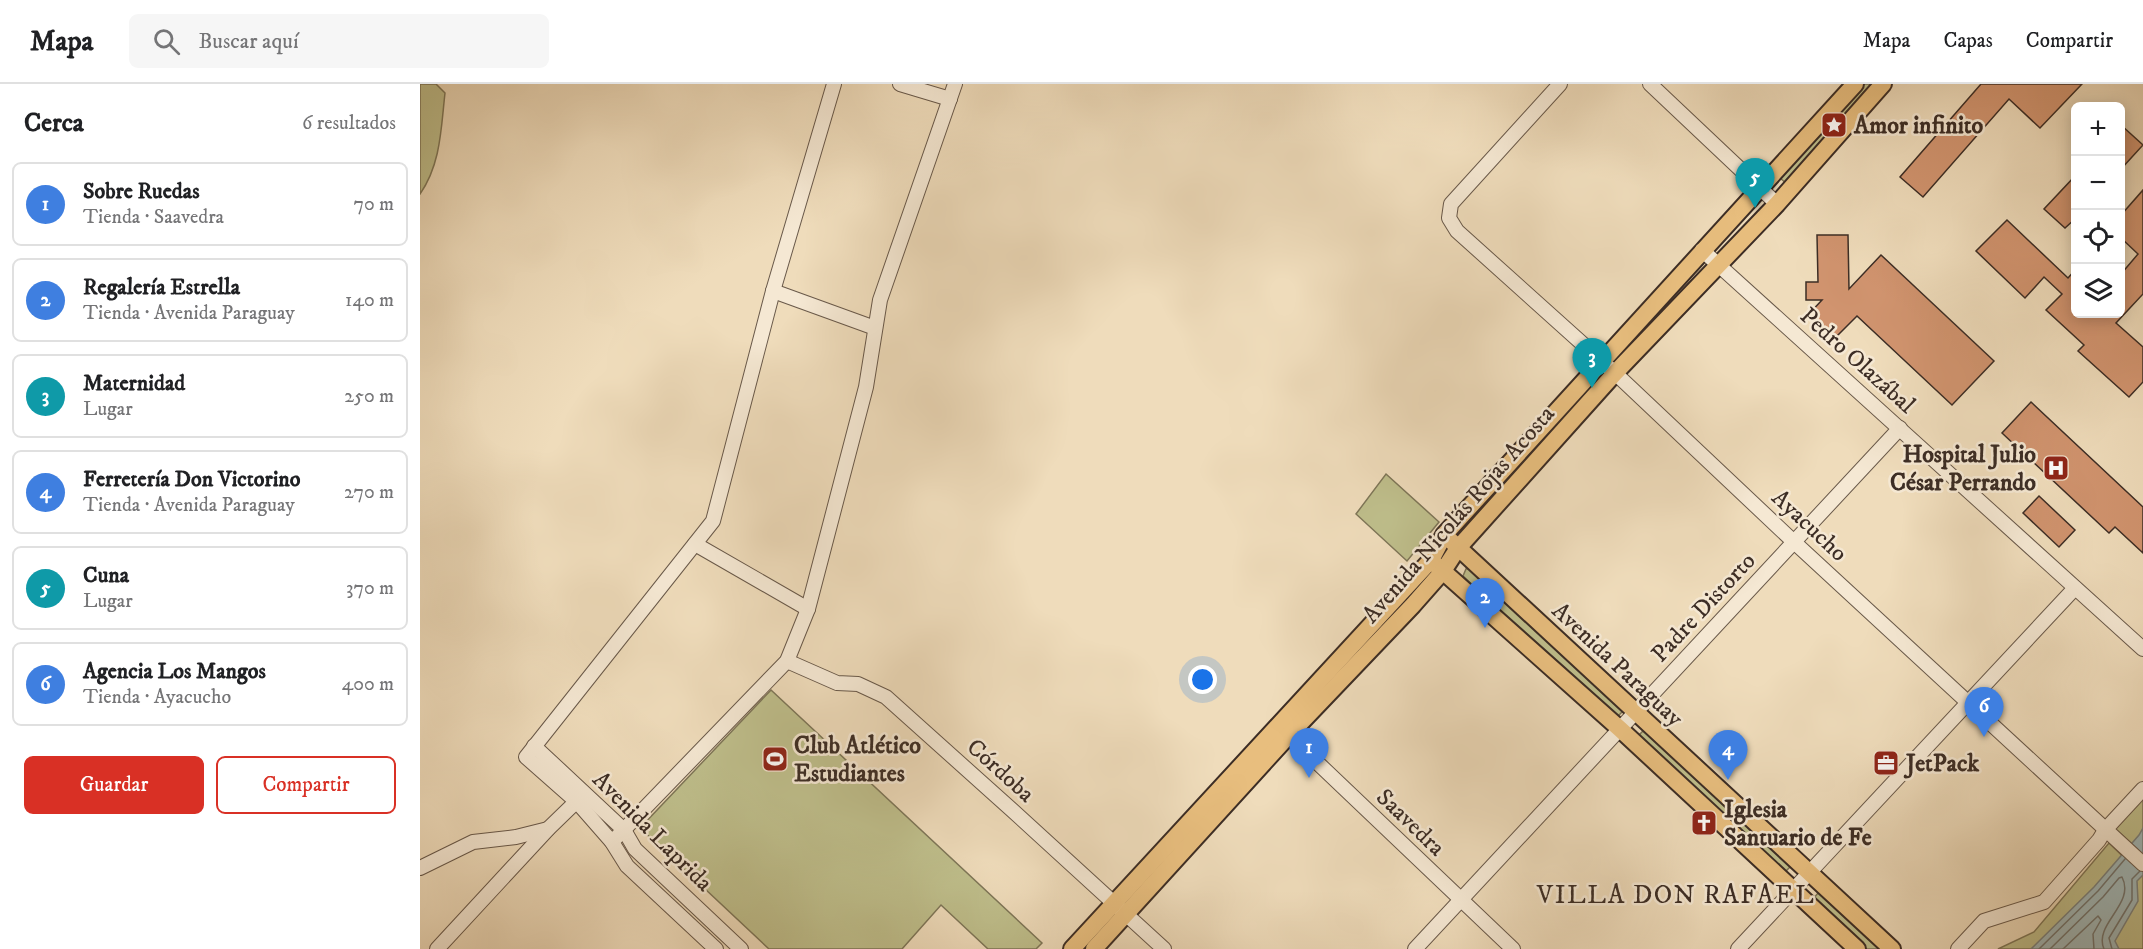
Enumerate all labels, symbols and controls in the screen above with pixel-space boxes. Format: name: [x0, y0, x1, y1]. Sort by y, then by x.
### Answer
search box: [129, 14, 549, 68]
text: Mapa: [30, 24, 93, 59]
icon: search: [150, 25, 183, 58]
text: Buscar aquí: [198, 28, 299, 55]
text: Mapa: [1863, 28, 1910, 54]
text: Capas: [1943, 28, 1993, 54]
text: Compartir: [2026, 28, 2113, 54]
map controls: [2071, 102, 2125, 318]
button: +: [2071, 102, 2125, 156]
text: Cerca: [24, 107, 84, 140]
place icon: Amor infinito: [1819, 110, 1849, 140]
text: 6 resultados: [302, 111, 396, 136]
place label: Amor infinito: [1853, 111, 1983, 141]
button: −: [2071, 156, 2125, 210]
pin: 5: [1736, 158, 1774, 208]
text: Sobre Ruedas: [83, 178, 200, 205]
text: 1: [42, 192, 49, 217]
text: 70 m: [353, 192, 394, 217]
text: Tienda · Saavedra: [83, 205, 224, 230]
button: locate: [2071, 210, 2125, 264]
button: layers: [2071, 264, 2125, 318]
text: Regalería Estrella: [83, 274, 240, 301]
text: 2: [41, 288, 50, 313]
text: 140 m: [345, 288, 394, 313]
text: Tienda · Avenida Paraguay: [83, 301, 295, 326]
street label: Pedro Olazábal: [1794, 301, 1922, 421]
pin: 3: [1572, 338, 1612, 388]
text: Maternidad: [83, 370, 185, 397]
text: 3: [42, 384, 49, 409]
text: 250 m: [344, 384, 394, 409]
text: Lugar: [83, 397, 133, 422]
street label: Avenida Nicolás Rojas Acosta: [1356, 399, 1562, 630]
place label: Hospital Julio César Perrando: [1890, 440, 2036, 498]
hospital icon: Hospital Julio César Perrando: [2041, 453, 2071, 483]
text: Ferretería Don Victorino: [83, 466, 300, 493]
text: 4: [40, 480, 51, 505]
text: 270 m: [344, 480, 394, 505]
street label: Ayacucho: [1765, 483, 1853, 568]
text: Tienda · Avenida Paraguay: [83, 493, 295, 518]
street label: Padre Distorto: [1645, 546, 1762, 669]
text: Cuna: [83, 562, 129, 589]
text: 5: [41, 576, 50, 601]
text: 370 m: [346, 576, 394, 601]
pin: 2: [1466, 578, 1504, 628]
text: Lugar: [83, 589, 133, 614]
street label: Avenida Paraguay: [1545, 596, 1690, 734]
text: Agencia Los Mangos: [83, 658, 266, 685]
your location: [1188, 665, 1217, 694]
text: 6: [40, 672, 51, 697]
text: 400 m: [342, 672, 394, 697]
text: Tienda · Ayacucho: [83, 685, 231, 710]
pin: 6: [1964, 688, 2004, 737]
pin: 1: [1290, 728, 1328, 778]
pin: 4: [1708, 730, 1748, 780]
place label: Club Atlético Estudiantes: [794, 731, 921, 789]
street label: Córdoba: [960, 732, 1041, 810]
sports icon: Club Atlético Estudiantes: [760, 744, 790, 774]
office icon: JetPack: [1871, 748, 1901, 778]
place label: JetPack: [1903, 749, 1980, 779]
button: Guardar: [24, 756, 204, 814]
button: Compartir: [216, 756, 396, 814]
street label: Avenida Laprida: [586, 765, 719, 899]
street label: Saavedra: [1370, 783, 1452, 863]
place label: Iglesia Santuario de Fe: [1724, 795, 1872, 853]
church icon: Iglesia Santuario de Fe: [1689, 808, 1719, 838]
district label: VILLA DON RAFAEL: [1536, 879, 1815, 912]

